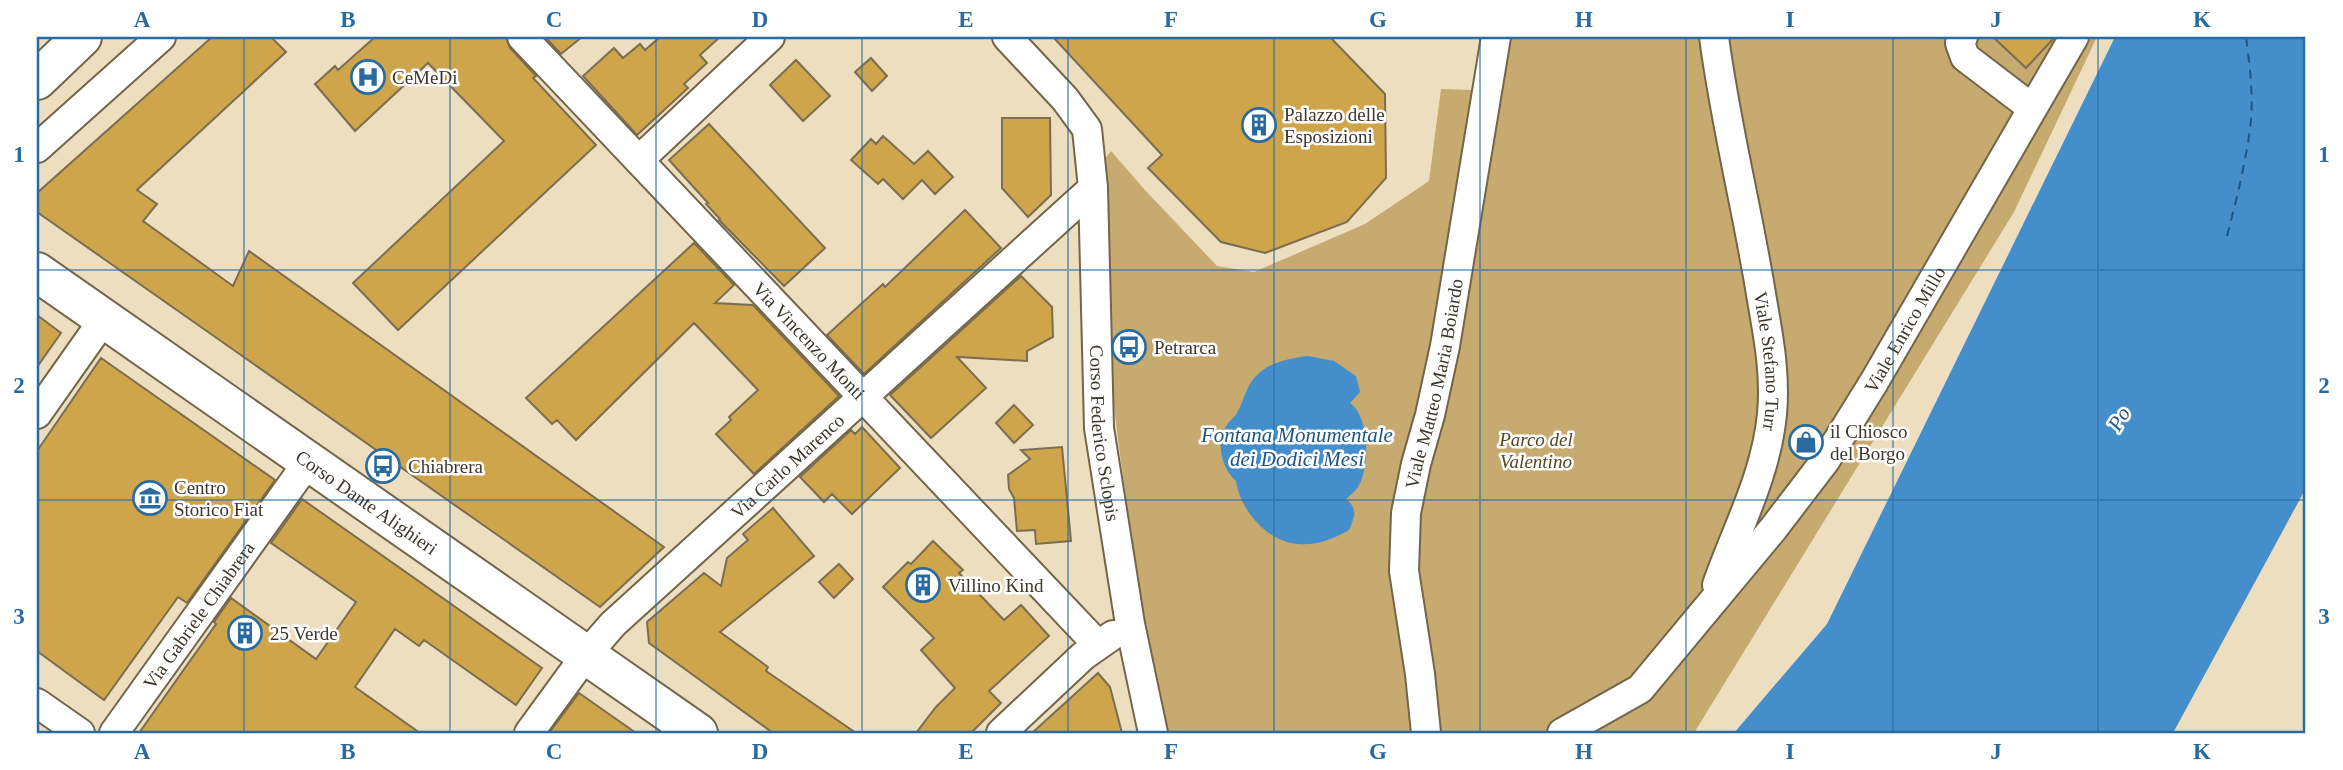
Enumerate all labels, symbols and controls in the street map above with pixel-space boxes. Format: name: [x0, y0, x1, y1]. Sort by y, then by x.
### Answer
text: A: [134, 7, 151, 32]
text: B: [340, 7, 356, 32]
text: C: [546, 7, 562, 32]
text: D: [752, 7, 768, 32]
text: E: [958, 7, 974, 32]
text: F: [1164, 7, 1178, 32]
text: G: [1369, 7, 1387, 32]
text: H: [1575, 7, 1593, 32]
text: I: [1786, 7, 1795, 32]
text: J: [1990, 7, 2002, 32]
text: K: [2193, 7, 2211, 32]
hospital icon: CeMeDi: [349, 58, 387, 96]
place label: CeMeDi: [392, 67, 457, 88]
place label: Palazzo delle Esposizioni: [1284, 104, 1385, 147]
building icon: Palazzo delle Esposizioni: [1240, 106, 1278, 144]
text: 1: [13, 142, 25, 167]
text: 1: [2318, 142, 2330, 167]
street label: Viale Enrico Millo: [1860, 263, 1949, 396]
street label: Via Vincenzo Monti: [749, 277, 870, 403]
street label: Viale Matteo Maria Boiardo: [1401, 277, 1466, 491]
street label: Viale Stefano Turr: [1750, 290, 1784, 433]
bus stop icon: Petrarca: [1110, 328, 1148, 366]
place label: Petrarca: [1154, 337, 1217, 358]
street label: Corso Federico Sclopis: [1086, 345, 1124, 523]
text: 2: [13, 373, 25, 398]
text: 2: [2318, 373, 2330, 398]
water label: Po: [2102, 403, 2135, 436]
street label: Via Carlo Marenco: [726, 409, 848, 523]
place label: il Chiosco del Borgo: [1830, 421, 1908, 464]
water label: Fontana Monumentale dei Dodici Mesi: [1200, 423, 1393, 471]
shop icon: il Chiosco del Borgo: [1787, 423, 1825, 461]
park label: Parco del Valentino: [1498, 429, 1573, 472]
street label: Corso Dante Alighieri: [292, 445, 442, 559]
bus stop icon: Chiabrera: [364, 447, 402, 485]
place label: Chiabrera: [408, 456, 483, 477]
place label: Centro Storico Fiat: [174, 477, 264, 520]
museum icon: Centro Storico Fiat: [131, 479, 169, 517]
street label: Via Gabriele Chiabrera: [139, 537, 259, 693]
building icon: Villino Kind: [904, 566, 942, 604]
place label: Villino Kind: [948, 575, 1044, 596]
text: 3: [13, 604, 25, 629]
text: 3: [2318, 604, 2330, 629]
building icon: 25 Verde: [226, 614, 264, 652]
place label: 25 Verde: [270, 623, 338, 644]
text: A: [134, 739, 151, 764]
text: B: [340, 739, 356, 764]
text: C: [546, 739, 562, 764]
text: D: [752, 739, 768, 764]
text: E: [958, 739, 974, 764]
text: F: [1164, 739, 1178, 764]
text: G: [1369, 739, 1387, 764]
text: H: [1575, 739, 1593, 764]
text: I: [1786, 739, 1795, 764]
text: J: [1990, 739, 2002, 764]
text: K: [2193, 739, 2211, 764]

